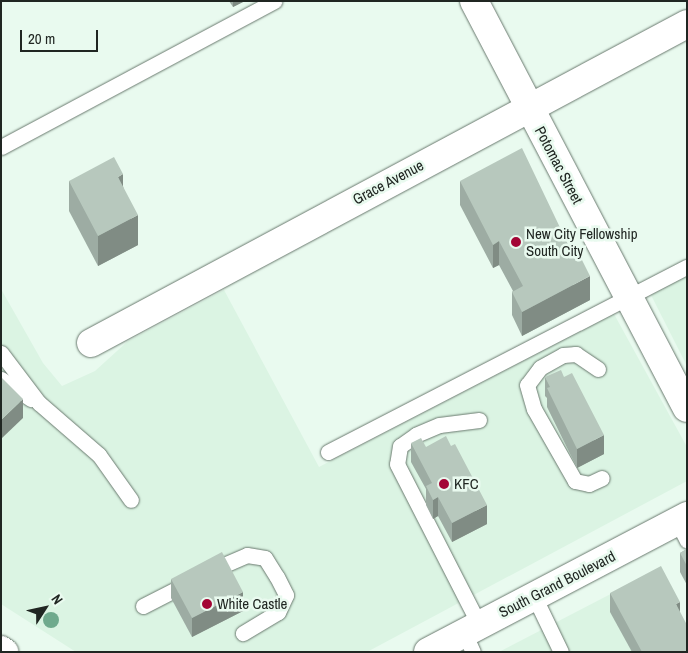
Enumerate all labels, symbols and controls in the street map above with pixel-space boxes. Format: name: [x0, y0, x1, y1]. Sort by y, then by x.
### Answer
scale bar: [22, 20, 100, 52]
text: 20 m: [28, 28, 55, 49]
street label: Potomac Street: [531, 123, 587, 207]
street label: Grace Avenue: [349, 156, 427, 208]
place label: New City Fellowship South City: [526, 224, 637, 259]
marker: New City Fellowship South City: [510, 236, 522, 248]
place label: KFC: [454, 475, 479, 493]
marker: KFC: [438, 478, 450, 490]
street label: South Grand Boulevard: [496, 547, 618, 621]
north arrow: [20, 583, 70, 633]
text: N: [48, 591, 67, 608]
place label: White Castle: [217, 595, 287, 613]
marker: White Castle: [201, 598, 213, 610]

